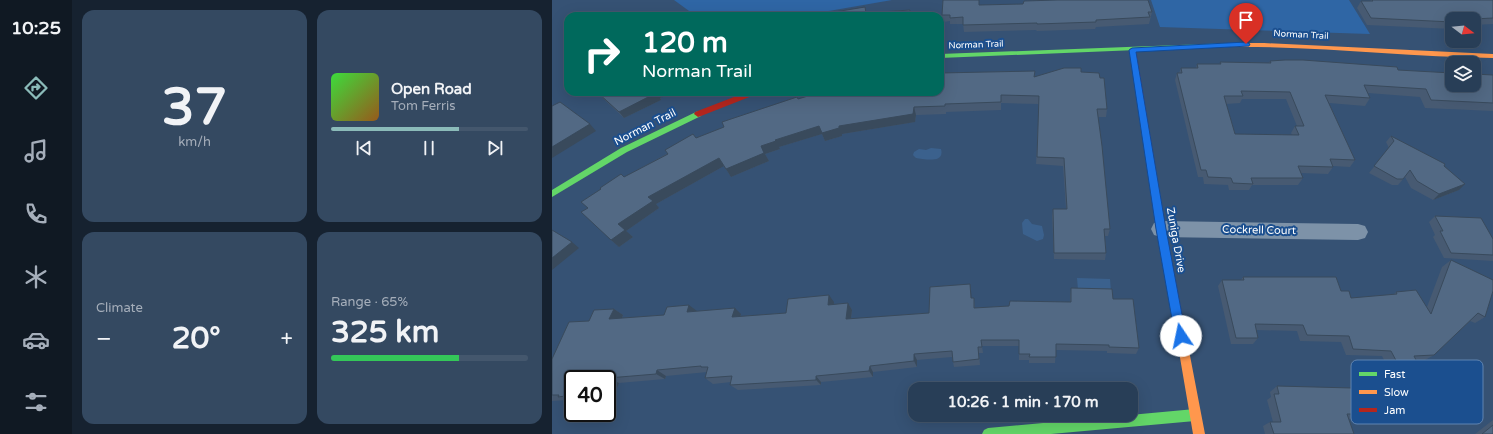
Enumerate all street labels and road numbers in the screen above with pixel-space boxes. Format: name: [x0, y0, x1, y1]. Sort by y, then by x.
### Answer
street label: Norman Trail: [1273, 28, 1329, 42]
street label: Norman Trail: [948, 39, 1004, 51]
street label: Norman Trail: [612, 106, 678, 148]
street label: Zuniga Drive: [1164, 206, 1188, 274]
street label: Cockrell Court: [1222, 223, 1296, 237]

